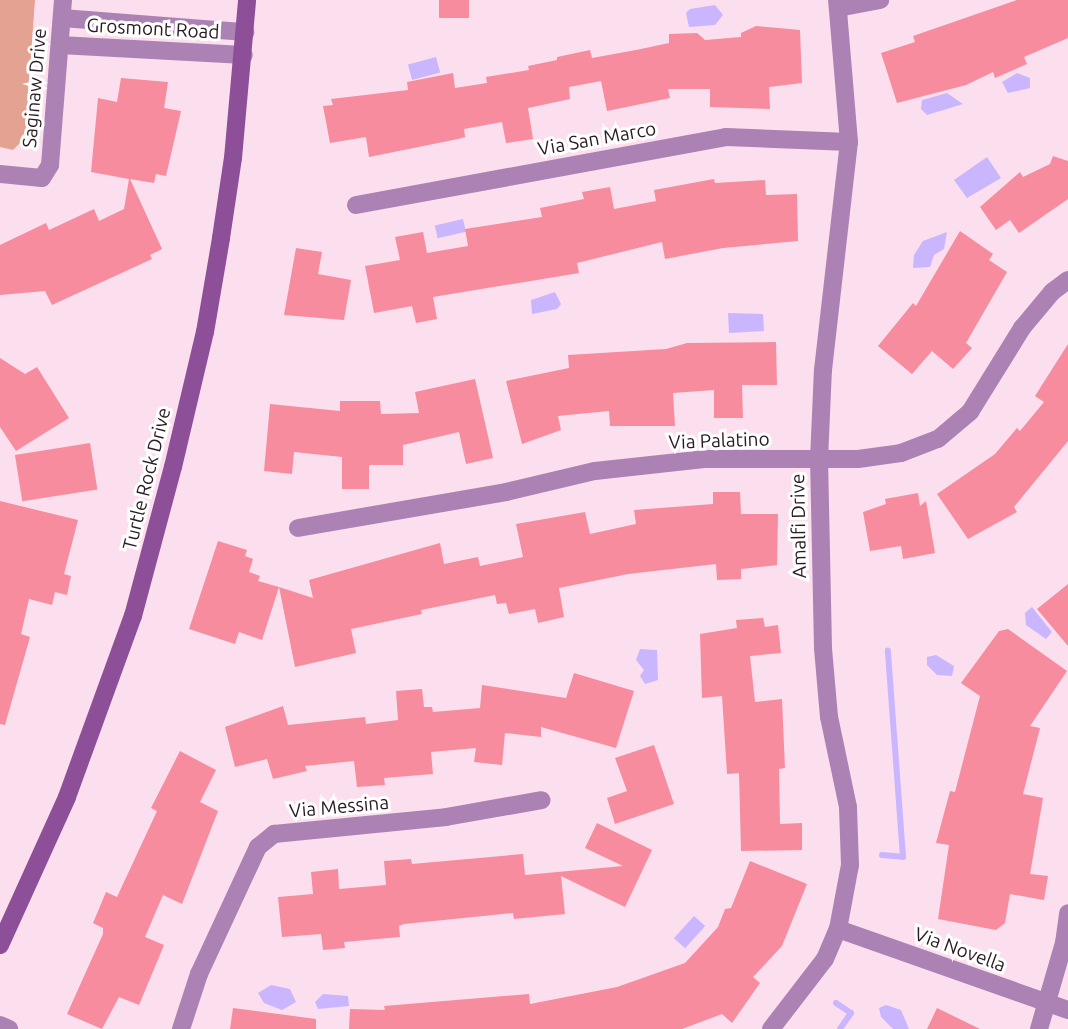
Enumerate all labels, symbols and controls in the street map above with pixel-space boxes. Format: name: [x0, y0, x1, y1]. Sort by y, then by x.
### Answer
street label: Grosmont Road: [86, 14, 220, 44]
street label: Saginaw Drive: [18, 27, 52, 149]
street label: Via San Marco: [536, 117, 658, 161]
street label: Turtle Rock Drive: [118, 405, 176, 553]
street label: Via Palatino: [668, 428, 770, 454]
street label: Amalfi Drive: [787, 474, 811, 578]
street label: Via Messina: [288, 791, 390, 823]
street label: Via Novella: [911, 923, 1009, 977]

